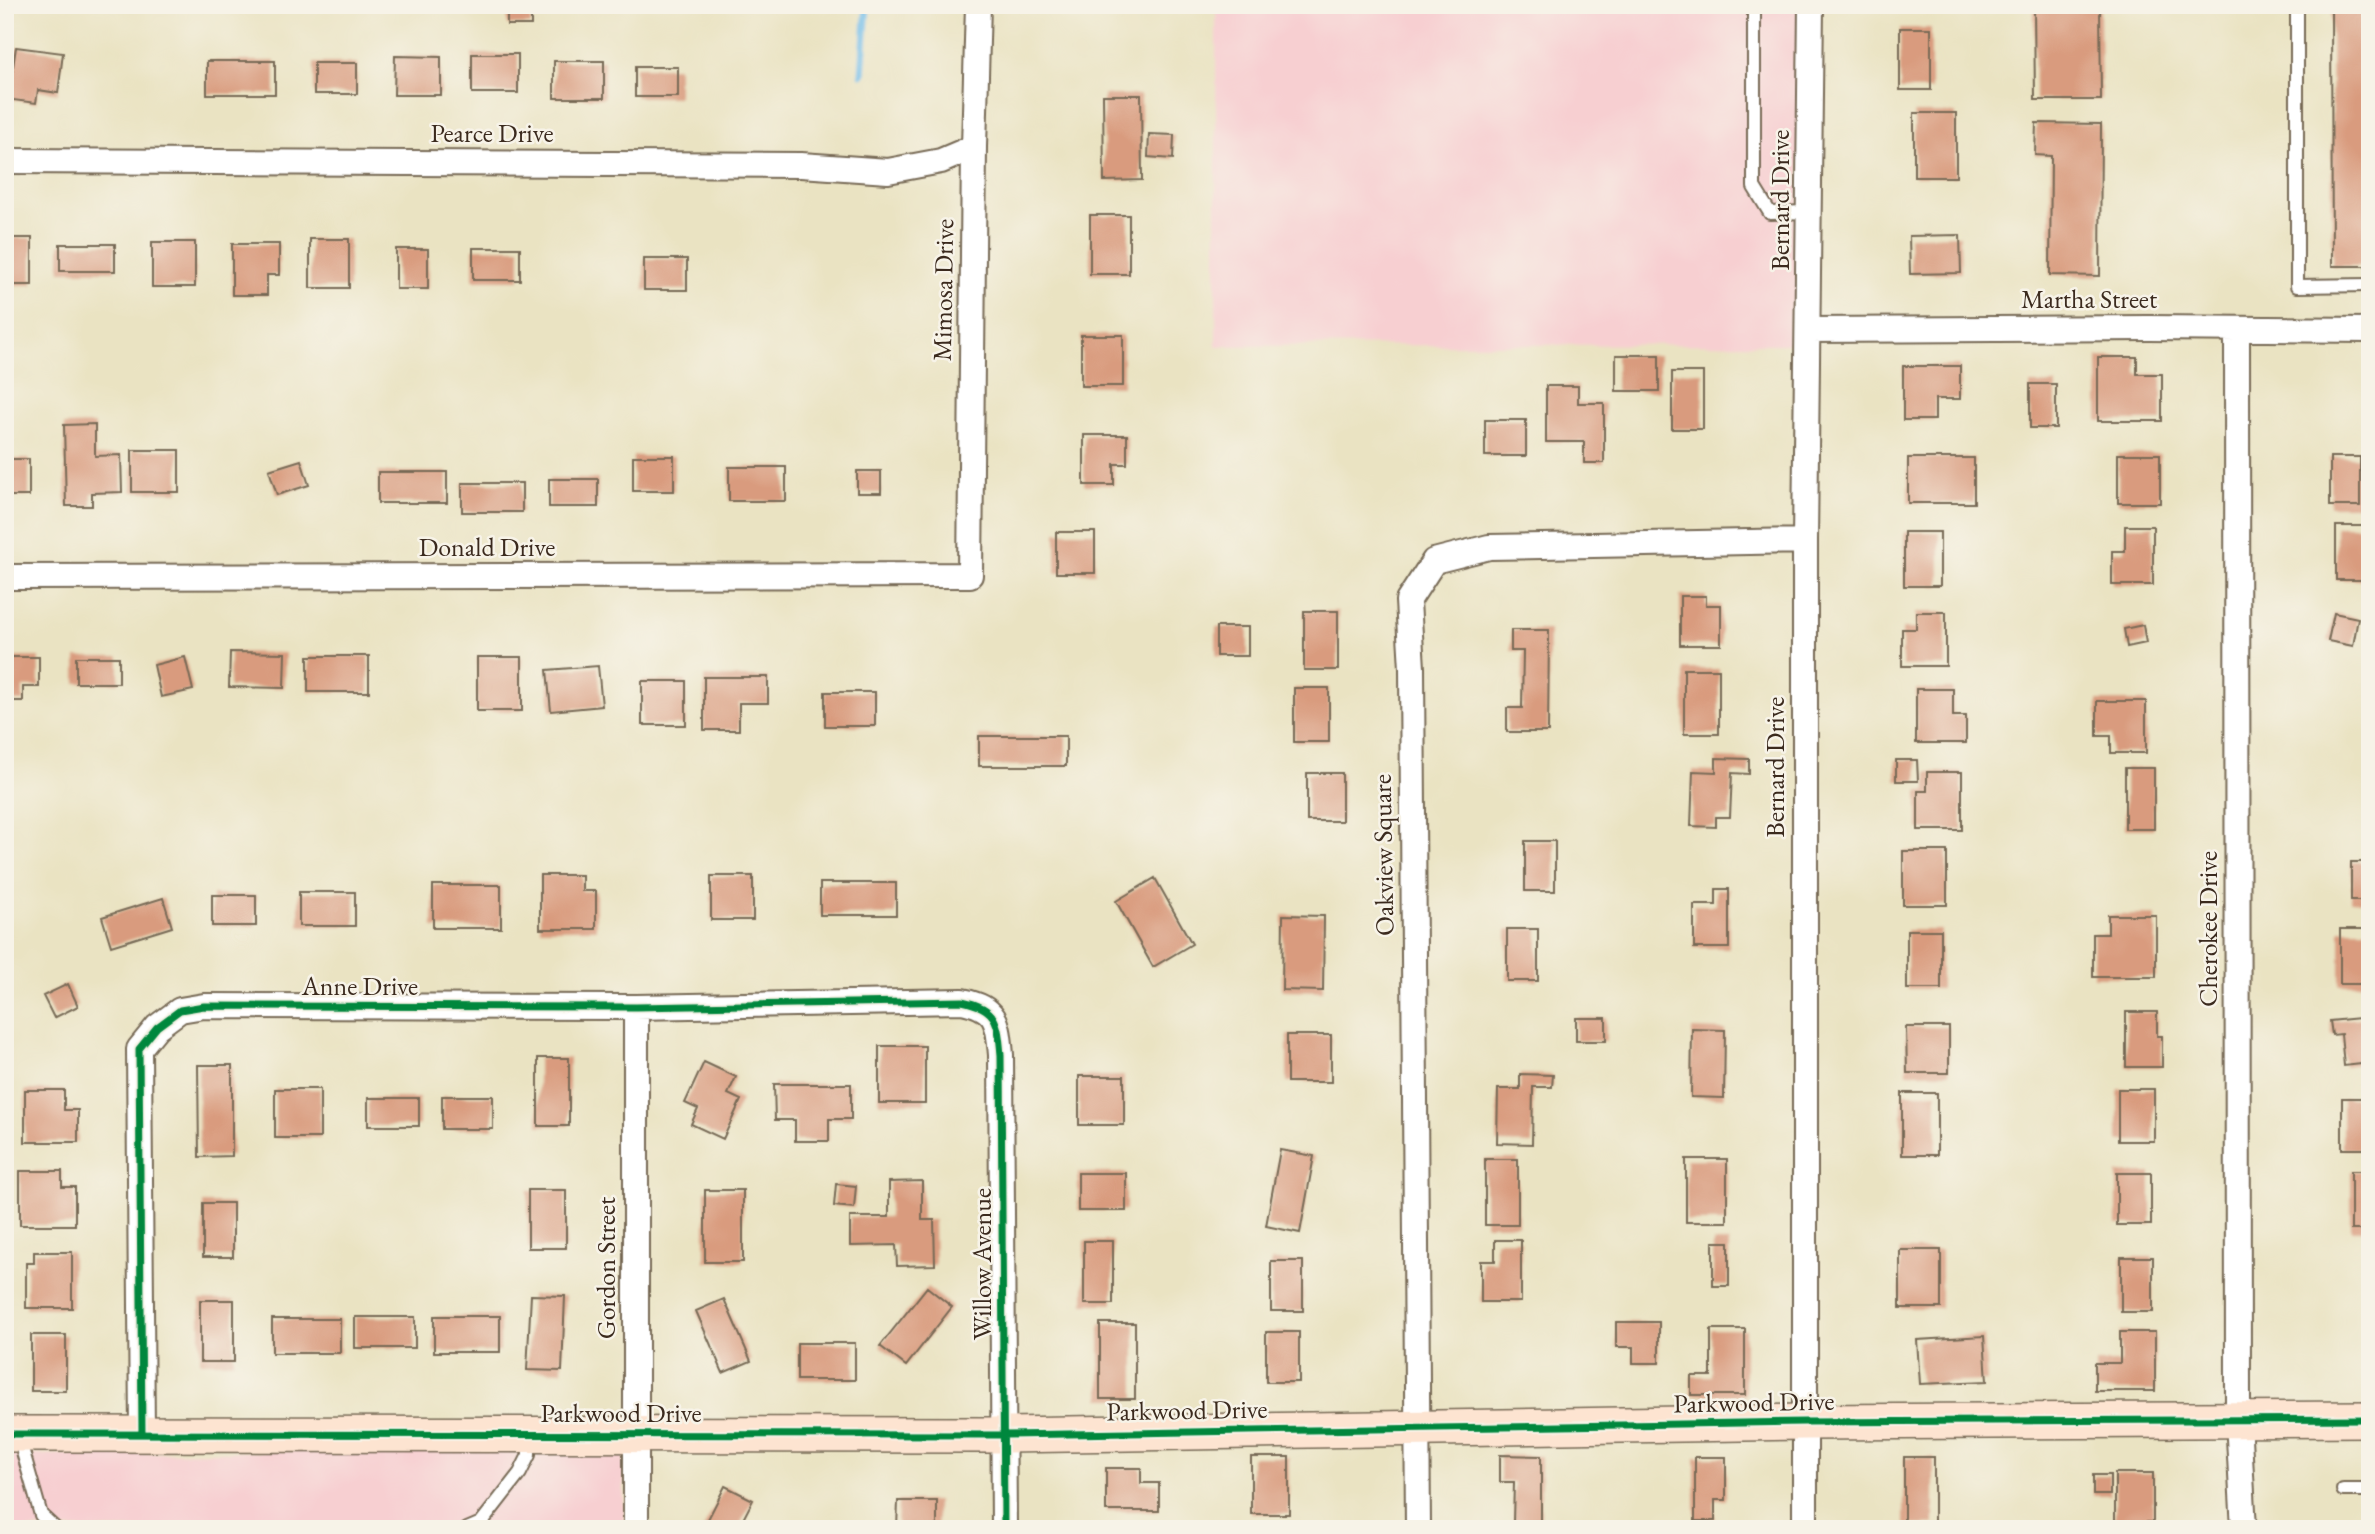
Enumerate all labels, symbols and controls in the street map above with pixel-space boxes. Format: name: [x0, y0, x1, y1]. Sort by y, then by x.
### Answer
street label: Pearce Drive: [430, 116, 554, 150]
street label: Bernard Drive: [1763, 130, 1797, 270]
street label: Mimosa Drive: [925, 219, 961, 361]
street label: Martha Street: [2021, 282, 2157, 316]
street label: Donald Drive: [419, 530, 555, 564]
street label: Bernard Drive: [1758, 697, 1792, 837]
street label: Oakview Square: [1365, 774, 1401, 936]
street label: Cherokee Drive: [2191, 851, 2225, 1007]
street label: Anne Drive: [301, 969, 418, 1003]
street label: Willow Avenue: [965, 1188, 999, 1340]
street label: Gordon Street: [589, 1197, 623, 1339]
street label: Parkwood Drive: [1673, 1384, 1835, 1420]
street label: Parkwood Drive: [1106, 1392, 1268, 1428]
street label: Parkwood Drive: [540, 1396, 702, 1430]

